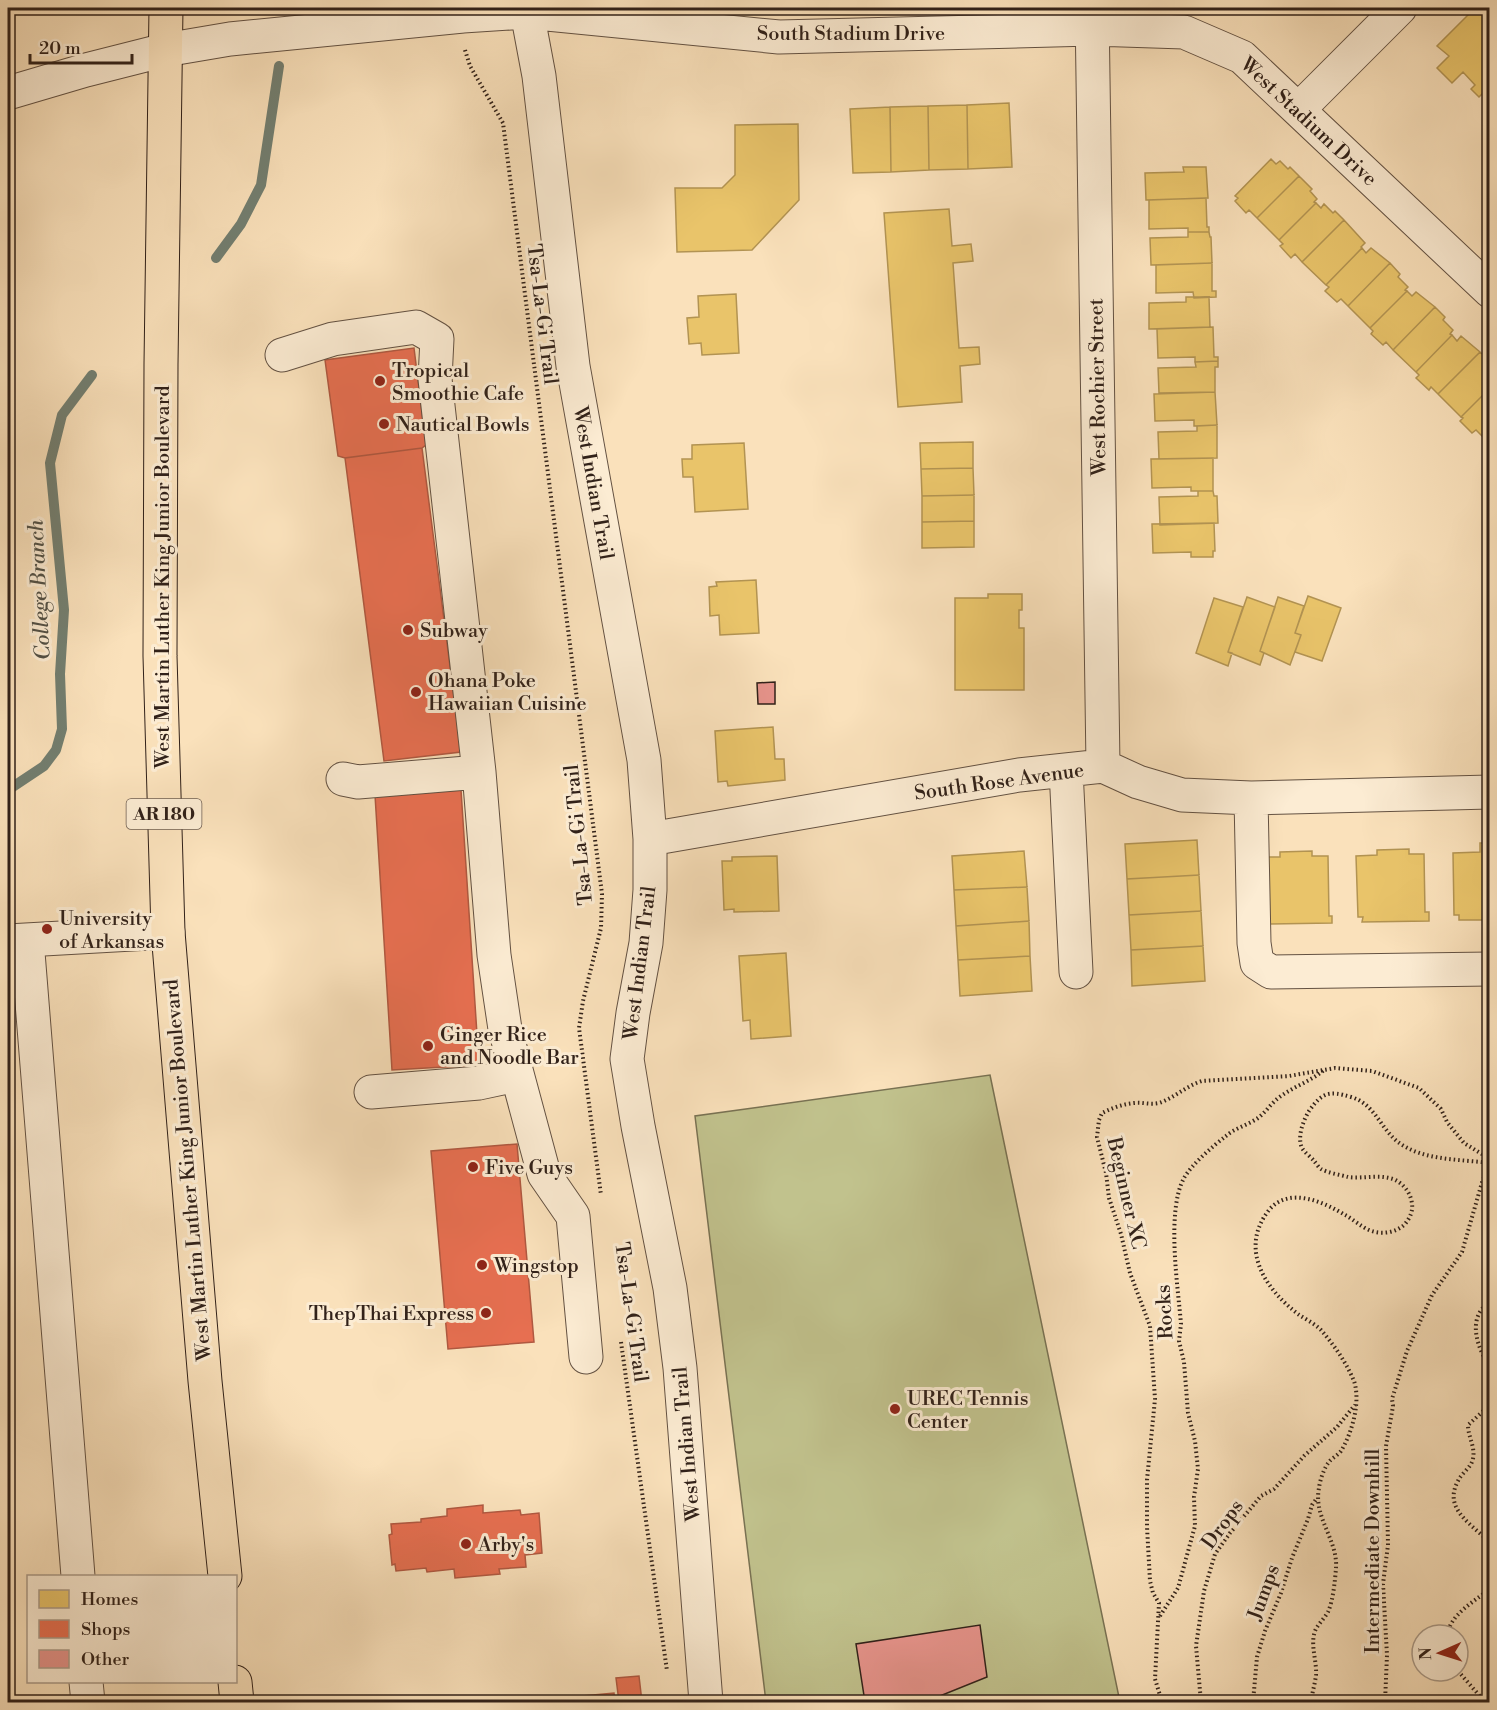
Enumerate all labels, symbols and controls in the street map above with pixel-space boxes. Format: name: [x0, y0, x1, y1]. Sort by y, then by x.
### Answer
street label: South Stadium Drive: [757, 22, 945, 47]
scale bar: [30, 27, 132, 65]
text: 20 m: [39, 37, 81, 60]
street label: West Stadium Drive: [1234, 52, 1382, 192]
street label: Tsa-La-Gi Trail: [520, 242, 563, 386]
street label: West Rochier Street: [1084, 298, 1113, 477]
place label: Tropical Smoothie Cafe: [392, 359, 524, 407]
marker: Tropical Smoothie Cafe: [373, 374, 387, 388]
street label: West Martin Luther King Junior Boulevard: [151, 385, 176, 770]
street label: West Indian Trail: [567, 404, 618, 562]
place label: Nautical Bowls: [396, 413, 529, 438]
marker: Nautical Bowls: [377, 417, 391, 431]
water label: College Branch: [23, 519, 57, 661]
place label: Subway: [420, 619, 488, 644]
marker: Subway: [401, 623, 415, 637]
place label: Ohana Poke Hawaiian Cuisine: [428, 669, 587, 717]
marker: Ohana Poke Hawaiian Cuisine: [409, 685, 423, 699]
street label: South Rose Avenue: [913, 758, 1086, 807]
street label: Tsa-La-Gi Trail: [560, 763, 599, 906]
road number: AR 180: [126, 799, 201, 829]
street label: West Indian Trail: [619, 885, 662, 1043]
place label: University of Arkansas: [59, 907, 164, 955]
marker: University of Arkansas: [40, 922, 54, 936]
street label: West Martin Luther King Junior Boulevard: [159, 977, 218, 1363]
place label: Ginger Rice and Noodle Bar: [440, 1023, 579, 1071]
marker: Ginger Rice and Noodle Bar: [421, 1039, 435, 1053]
street label: Beginner XC: [1100, 1134, 1151, 1252]
place label: Five Guys: [485, 1156, 573, 1181]
marker: Five Guys: [466, 1160, 480, 1174]
street label: Tsa-La-Gi Trail: [608, 1240, 653, 1384]
place label: Wingstop: [493, 1254, 579, 1279]
marker: Wingstop: [475, 1258, 489, 1272]
street label: Rocks: [1152, 1284, 1179, 1340]
place label: ThepThai Express: [309, 1302, 474, 1327]
marker: ThepThai Express: [479, 1306, 493, 1320]
street label: West Indian Trail: [668, 1365, 707, 1523]
place label: UREC Tennis Center: [907, 1387, 1029, 1435]
marker: UREC Tennis Center: [888, 1402, 902, 1416]
street label: Intermediate Downhill: [1361, 1448, 1386, 1653]
street label: Drops: [1197, 1495, 1250, 1555]
place label: Arby's: [477, 1533, 534, 1558]
marker: Arby's: [459, 1537, 473, 1551]
street label: Jumps: [1242, 1561, 1286, 1625]
legend: [27, 1575, 237, 1683]
text: Homes: [81, 1588, 138, 1611]
text: Shops: [81, 1618, 131, 1641]
north arrow: [1410, 1623, 1470, 1683]
text: N: [1416, 1647, 1436, 1661]
text: Other: [81, 1648, 129, 1671]

